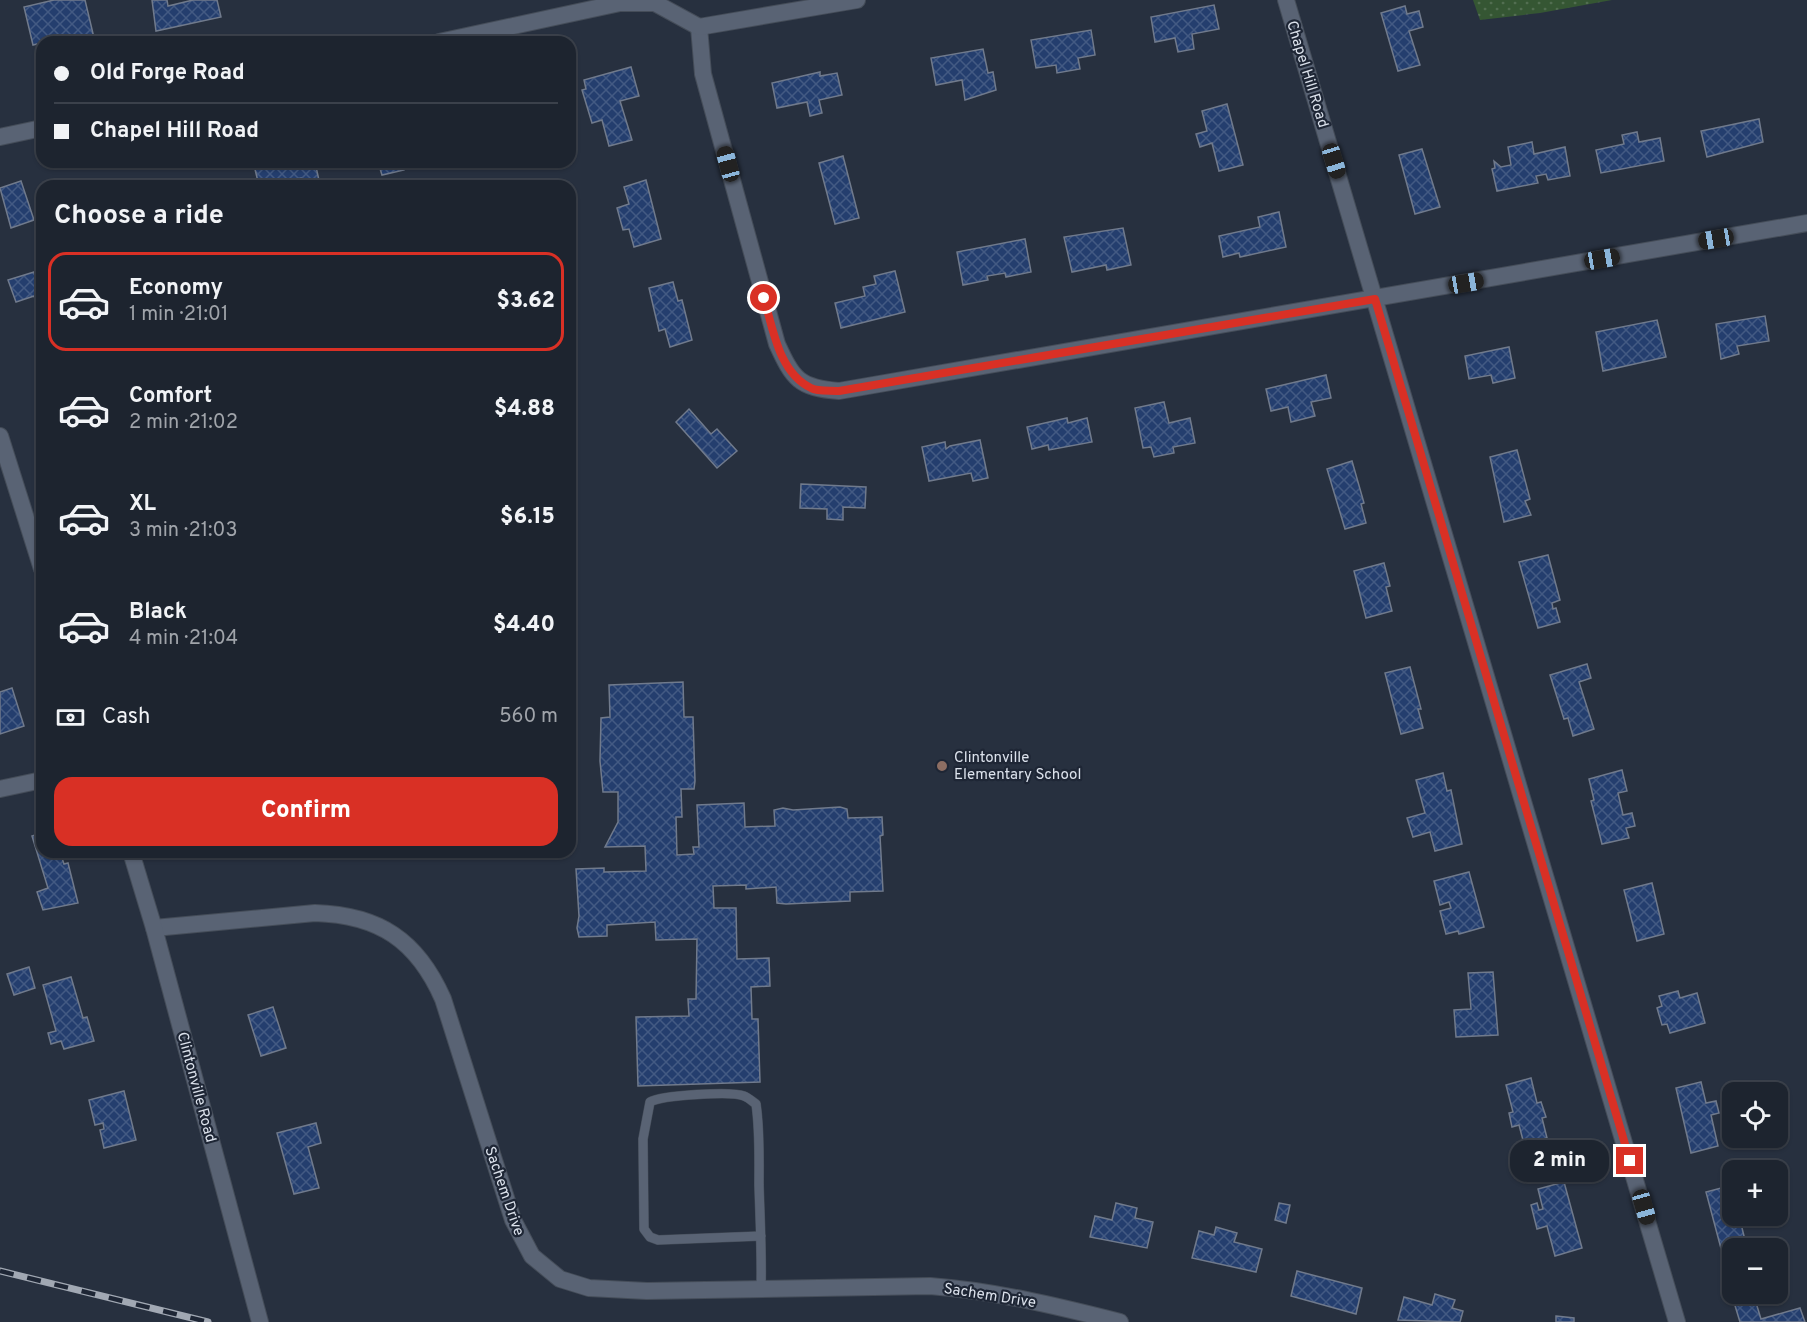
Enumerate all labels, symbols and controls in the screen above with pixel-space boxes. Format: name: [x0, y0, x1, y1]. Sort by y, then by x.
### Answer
street label: Chapel Hill Road: [1281, 19, 1332, 130]
text: Old Forge Road: [90, 60, 245, 87]
text: Chapel Hill Road: [90, 118, 259, 145]
car: [1320, 141, 1348, 181]
car: [715, 144, 741, 184]
text: Choose a ride: [54, 199, 224, 233]
car: [1697, 227, 1735, 251]
car: [1583, 247, 1621, 271]
car: [1447, 271, 1485, 295]
icon: car: [57, 275, 111, 329]
text: Economy: [129, 275, 223, 302]
route start: [750, 284, 777, 311]
text: $3.62: [497, 288, 555, 315]
text: 1 min · 21:01: [129, 302, 228, 328]
icon: car: [57, 383, 111, 437]
text: Comfort: [129, 383, 212, 410]
text: $4.88: [494, 396, 555, 423]
text: 2 min · 21:02: [129, 410, 238, 436]
icon: car: [57, 491, 111, 545]
text: XL: [129, 491, 156, 518]
text: $6.15: [500, 504, 555, 531]
text: 3 min · 21:03: [129, 518, 238, 544]
icon: car: [57, 599, 111, 653]
text: Black: [129, 599, 187, 626]
text: $4.40: [493, 612, 555, 639]
text: 4 min · 21:04: [129, 626, 238, 652]
icon: cash: [54, 701, 87, 734]
text: Cash: [102, 704, 151, 731]
text: 560 m: [499, 704, 558, 730]
place label: Clintonville Elementary School: [954, 749, 1081, 785]
marker: Clintonville Elementary School: [935, 759, 949, 773]
button: Confirm: [54, 777, 558, 846]
street label: Clintonville Road: [172, 1030, 219, 1145]
map controls: [1722, 1082, 1788, 1304]
button: locate: [1722, 1082, 1788, 1148]
callout: 2 min: [1510, 1140, 1609, 1182]
street label: Sachem Drive: [479, 1144, 528, 1239]
route end: [1616, 1147, 1643, 1174]
text: 2 min: [1533, 1148, 1586, 1174]
button: +: [1722, 1160, 1788, 1226]
car: [1630, 1187, 1658, 1227]
button: −: [1722, 1238, 1788, 1304]
street label: Sachem Drive: [942, 1280, 1037, 1313]

